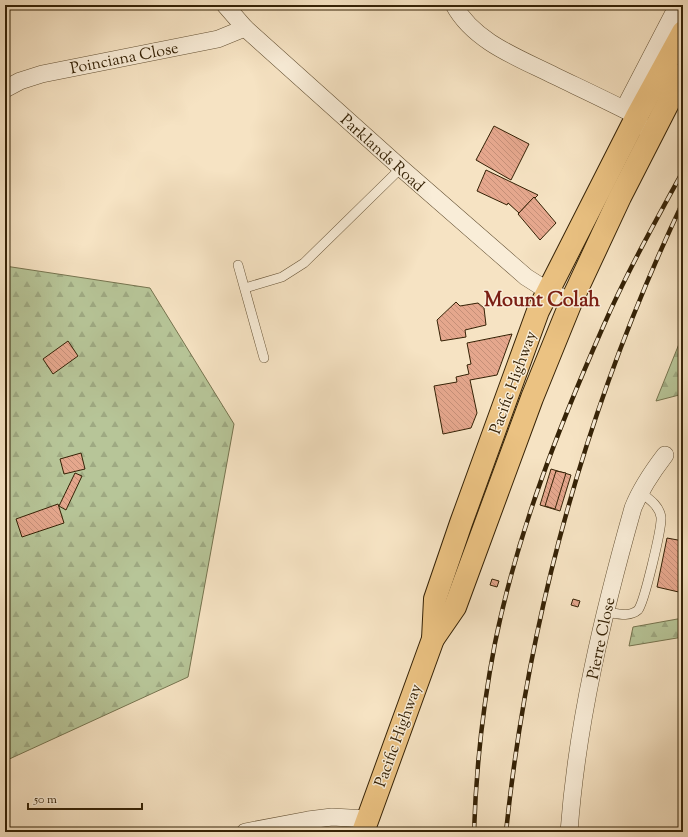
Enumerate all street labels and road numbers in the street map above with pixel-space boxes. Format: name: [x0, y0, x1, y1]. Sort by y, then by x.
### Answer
street label: Poinciana Close: [68, 38, 181, 81]
street label: Parklands Road: [334, 110, 429, 198]
street label: Pacific Highway: [485, 328, 544, 438]
street label: Pierre Close: [583, 595, 622, 682]
street label: Pacific Highway: [370, 681, 429, 791]

